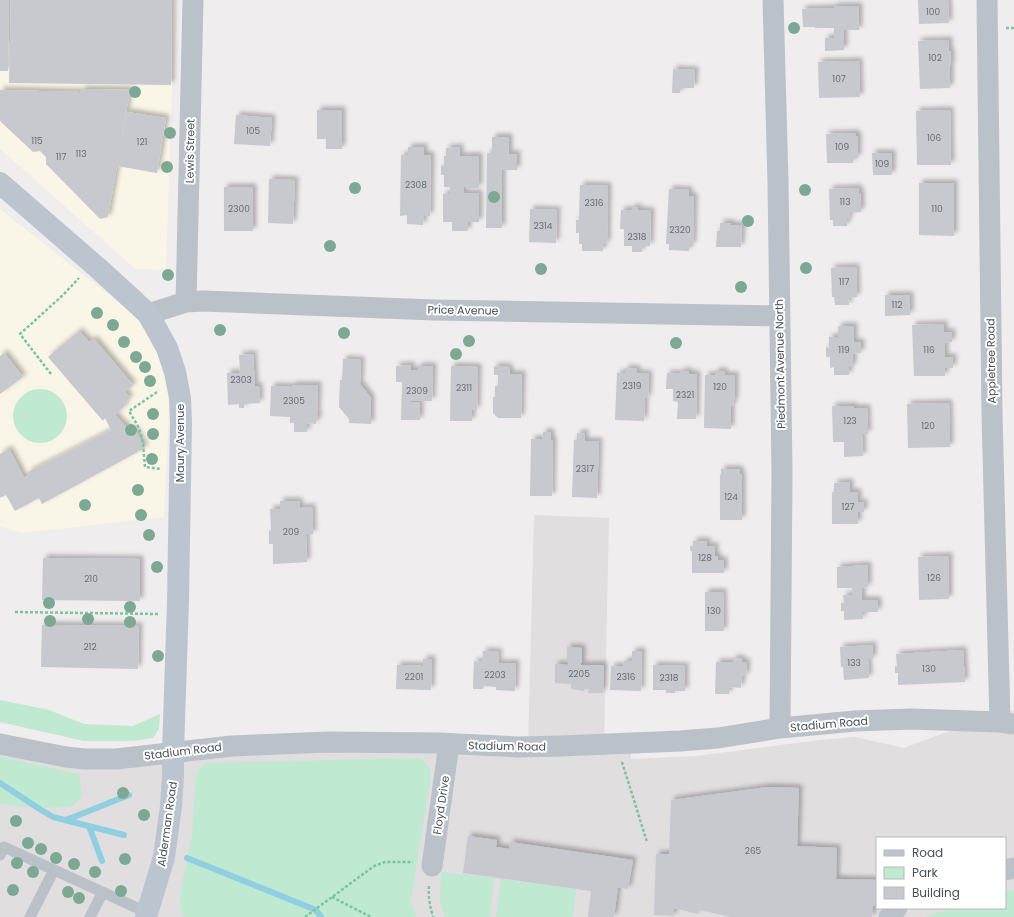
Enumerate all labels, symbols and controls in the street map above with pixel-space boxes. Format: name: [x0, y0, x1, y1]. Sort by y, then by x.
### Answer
house number: 100: [926, 6, 940, 18]
house number: 102: [928, 52, 942, 64]
house number: 107: [832, 73, 846, 85]
street label: Lewis Street: [181, 119, 199, 183]
house number: 105: [246, 125, 260, 137]
house number: 106: [927, 132, 941, 144]
house number: 115: [31, 135, 43, 147]
house number: 121: [137, 136, 148, 148]
house number: 109: [835, 141, 849, 153]
house number: 113: [75, 148, 87, 160]
house number: 117: [56, 151, 66, 163]
house number: 109: [875, 158, 889, 170]
house number: 2308: [405, 179, 427, 191]
house number: 113: [839, 196, 851, 208]
house number: 2316: [584, 197, 604, 209]
house number: 2300: [228, 203, 250, 215]
house number: 110: [931, 203, 943, 215]
house number: 2314: [533, 220, 553, 232]
house number: 2320: [669, 224, 691, 236]
house number: 2318: [627, 231, 647, 243]
house number: 117: [839, 276, 849, 288]
street label: Piedmont Avenue North: [771, 299, 789, 429]
house number: 112: [892, 299, 902, 311]
street label: Price Avenue: [427, 301, 499, 319]
street label: Appletree Road: [982, 318, 1000, 404]
house number: 119: [838, 344, 850, 356]
house number: 116: [923, 344, 935, 356]
house number: 2303: [230, 374, 252, 386]
house number: 2319: [622, 380, 642, 392]
house number: 120: [713, 381, 727, 393]
house number: 2311: [456, 382, 472, 394]
house number: 2309: [406, 385, 428, 397]
house number: 2321: [676, 389, 694, 401]
house number: 2305: [283, 395, 305, 407]
street label: Maury Avenue: [172, 404, 188, 482]
house number: 123: [843, 415, 857, 427]
house number: 120: [921, 420, 935, 432]
house number: 2317: [576, 463, 594, 475]
house number: 124: [724, 491, 738, 503]
house number: 127: [842, 501, 855, 513]
house number: 209: [283, 526, 300, 538]
house number: 128: [698, 552, 712, 564]
house number: 126: [927, 572, 941, 584]
house number: 210: [84, 573, 98, 585]
house number: 130: [707, 605, 721, 617]
house number: 212: [83, 641, 97, 653]
house number: 133: [847, 657, 861, 669]
house number: 130: [922, 663, 936, 675]
house number: 2205: [568, 668, 590, 680]
house number: 2203: [484, 669, 506, 681]
house number: 2201: [405, 671, 424, 683]
house number: 2316: [616, 671, 636, 683]
house number: 2318: [659, 672, 679, 684]
street label: Stadium Road: [789, 713, 869, 735]
street label: Stadium Road: [468, 737, 546, 755]
street label: Stadium Road: [143, 738, 223, 764]
street label: Floyd Drive: [429, 774, 453, 836]
street label: Alderman Road: [153, 780, 181, 868]
legend: [876, 837, 1006, 909]
text: Road: [912, 844, 943, 861]
house number: 265: [745, 845, 762, 857]
text: Park: [912, 864, 939, 881]
text: Building: [912, 884, 960, 901]

